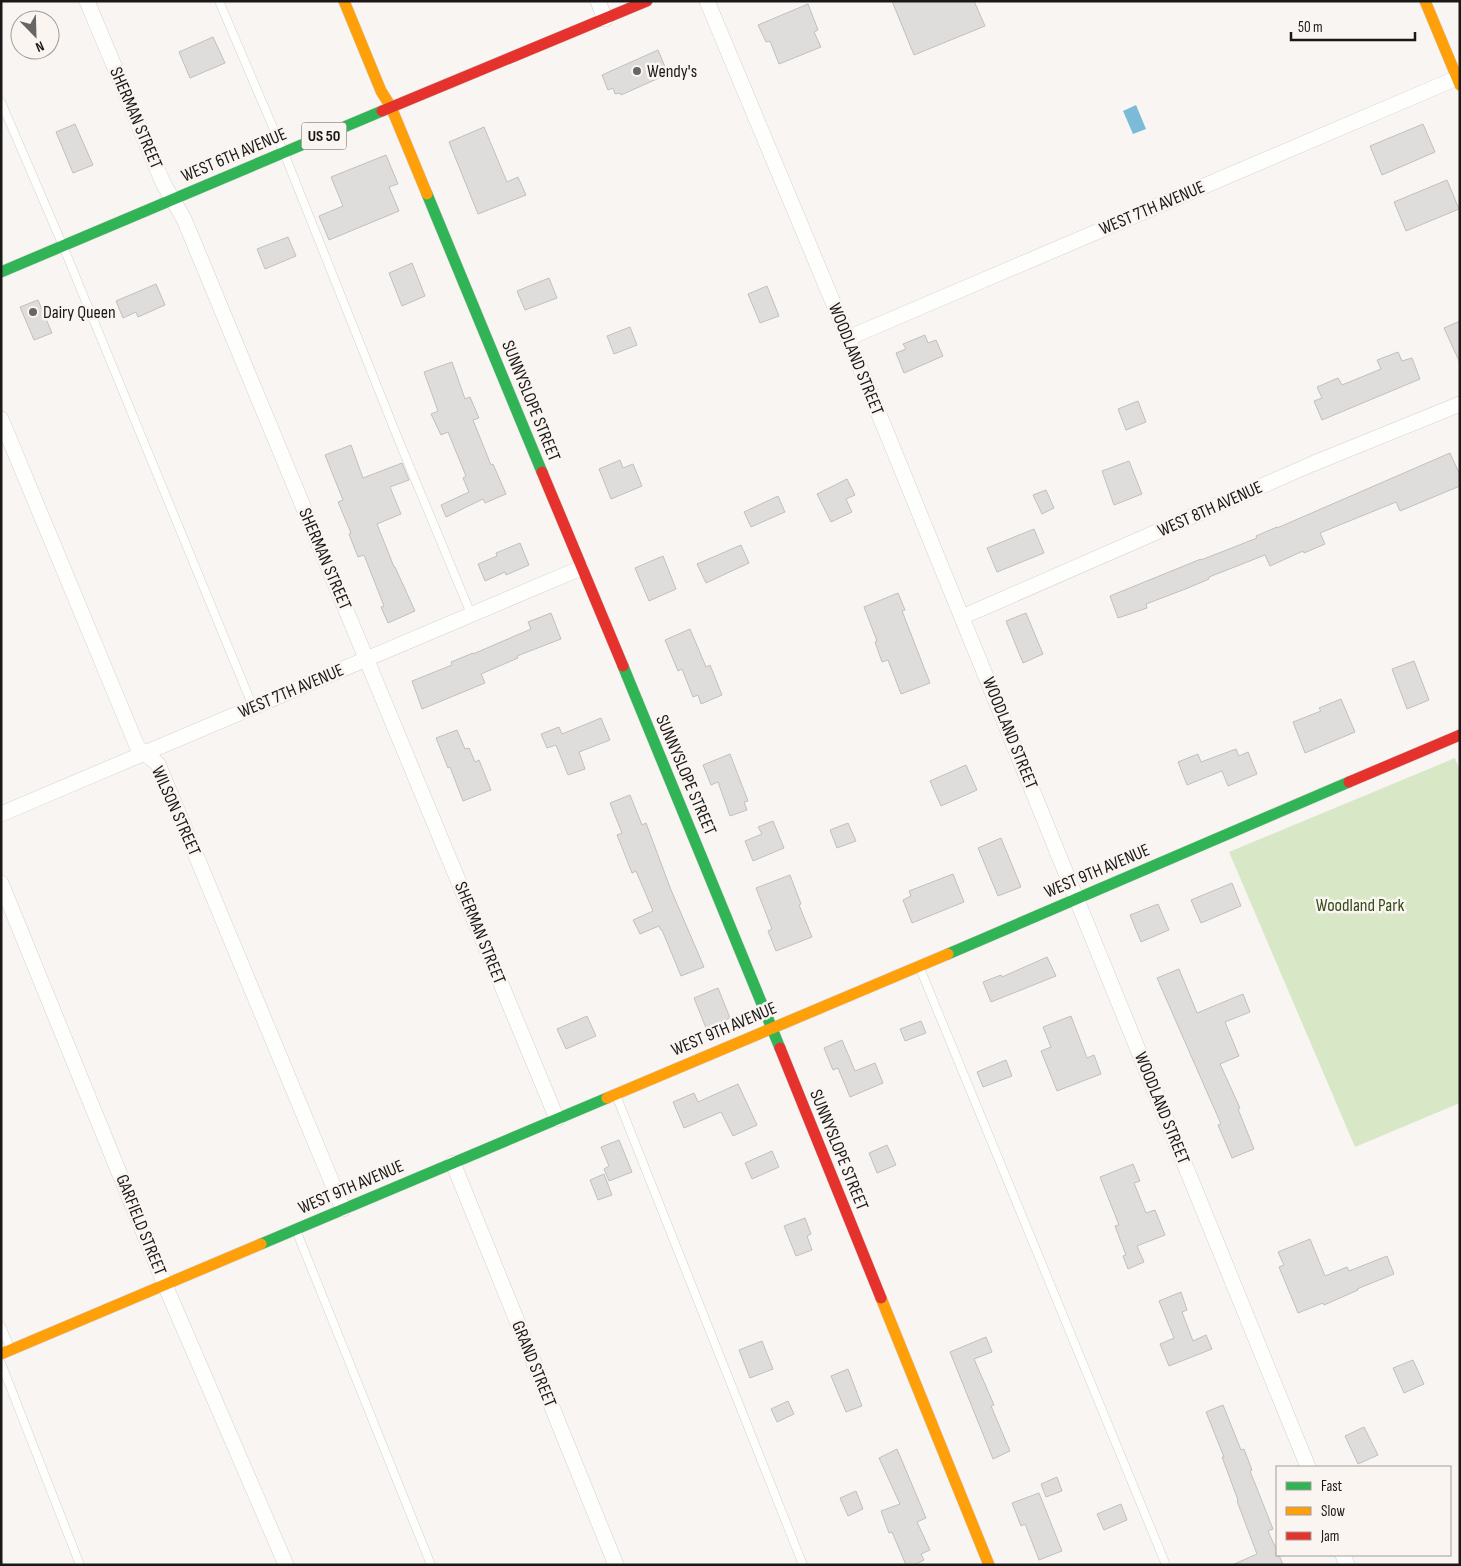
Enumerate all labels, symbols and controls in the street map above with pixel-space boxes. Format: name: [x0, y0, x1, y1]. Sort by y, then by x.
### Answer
north arrow: [10, 10, 60, 60]
scale bar: [1291, 10, 1415, 42]
text: 50 m: [1298, 18, 1323, 37]
text: N: [33, 37, 47, 56]
place label: Wendy's: [647, 61, 697, 82]
street label: SHERMAN STREET: [105, 64, 167, 172]
marker: Wendy's: [631, 65, 643, 77]
road number: US 50: [302, 122, 346, 150]
street label: WEST 6TH AVENUE: [178, 123, 290, 187]
street label: WEST 7TH AVENUE: [1096, 176, 1208, 240]
street label: WOODLAND STREET: [824, 300, 888, 418]
place label: Dairy Queen: [43, 302, 116, 323]
marker: Dairy Queen: [27, 306, 39, 318]
street label: SUNNYSLOPE STREET: [497, 337, 565, 465]
street label: WEST 8TH AVENUE: [1154, 477, 1266, 541]
street label: SHERMAN STREET: [294, 505, 356, 613]
street label: WEST 7TH AVENUE: [235, 659, 347, 723]
street label: WOODLAND STREET: [978, 674, 1042, 792]
street label: SUNNYSLOPE STREET: [651, 712, 721, 838]
street label: WILSON STREET: [147, 763, 205, 859]
street label: WEST 9TH AVENUE: [1041, 839, 1153, 903]
street label: SHERMAN STREET: [450, 879, 510, 987]
park label: Woodland Park: [1316, 895, 1404, 916]
street label: WEST 9TH AVENUE: [668, 997, 780, 1061]
street label: WOODLAND STREET: [1130, 1049, 1194, 1167]
street label: SUNNYSLOPE STREET: [805, 1086, 873, 1214]
street label: WEST 9TH AVENUE: [295, 1155, 407, 1219]
street label: GARFIELD STREET: [111, 1172, 171, 1278]
street label: GRAND STREET: [507, 1318, 561, 1410]
legend: [1276, 1466, 1451, 1556]
text: Fast: [1321, 1477, 1343, 1496]
text: Slow: [1321, 1502, 1345, 1521]
text: Jam: [1320, 1527, 1339, 1546]

